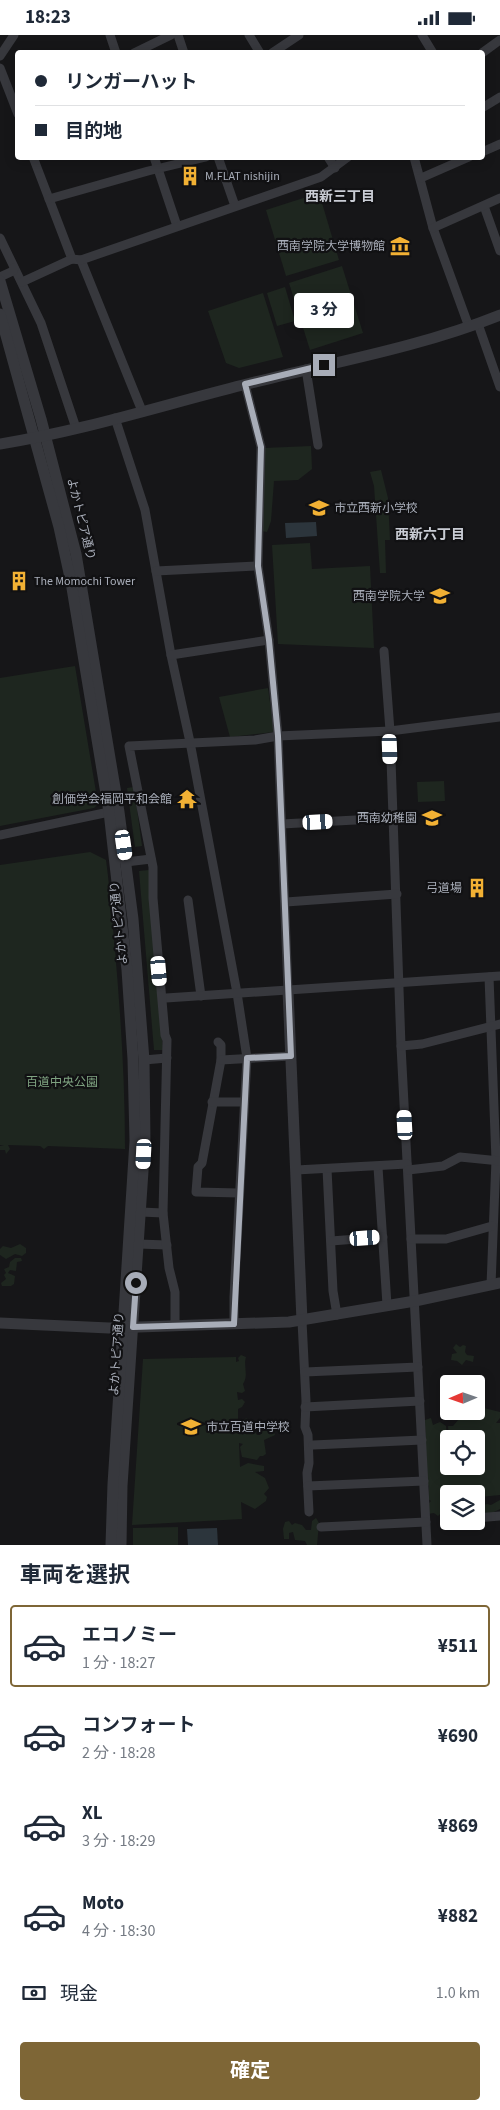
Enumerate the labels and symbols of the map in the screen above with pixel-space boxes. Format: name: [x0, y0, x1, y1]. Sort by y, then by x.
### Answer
building icon: M.FLAT nishijin: [179, 165, 201, 187]
place label: M.FLAT nishijin: [205, 168, 280, 185]
district label: 西新三丁目: [305, 187, 375, 207]
museum icon: 西南学院大学博物館: [389, 235, 411, 257]
place label: 西南学院大学博物館: [277, 238, 385, 255]
callout: 3 分: [294, 293, 354, 327]
route end: [313, 354, 335, 376]
street label: よかトピア通り: [63, 476, 99, 562]
school or university icon: 市立西新小学校: [308, 497, 330, 519]
place label: 市立西新小学校: [334, 500, 418, 517]
district label: 西新六丁目: [395, 525, 465, 545]
building icon: The Momochi Tower: [8, 570, 30, 592]
place label: The Momochi Tower: [34, 573, 136, 590]
school or university icon: 西南学院大学: [429, 585, 451, 607]
place label: 西南学院大学: [353, 588, 425, 605]
car: [381, 734, 398, 764]
temple icon: 創価学会福岡平和会館: [176, 788, 198, 810]
place label: 創価学会福岡平和会館: [52, 791, 172, 808]
school or university icon: 西南幼稚園: [421, 807, 443, 829]
place label: 西南幼稚園: [357, 810, 417, 827]
car: [302, 814, 333, 830]
car: [114, 829, 133, 861]
building icon: 弓道場: [466, 877, 488, 899]
street label: よかトピア通り: [106, 880, 132, 966]
place label: 弓道場: [426, 880, 462, 897]
car: [150, 955, 167, 987]
park label: 百道中央公園: [26, 1074, 98, 1091]
car: [396, 1110, 413, 1140]
car: [135, 1139, 152, 1169]
car: [349, 1229, 380, 1247]
route start: [125, 1272, 147, 1294]
street label: よかトピア通り: [106, 1312, 128, 1396]
north arrow: [440, 1375, 485, 1420]
school or university icon: 市立百道中学校: [180, 1416, 202, 1438]
place label: 市立百道中学校: [206, 1419, 290, 1436]

